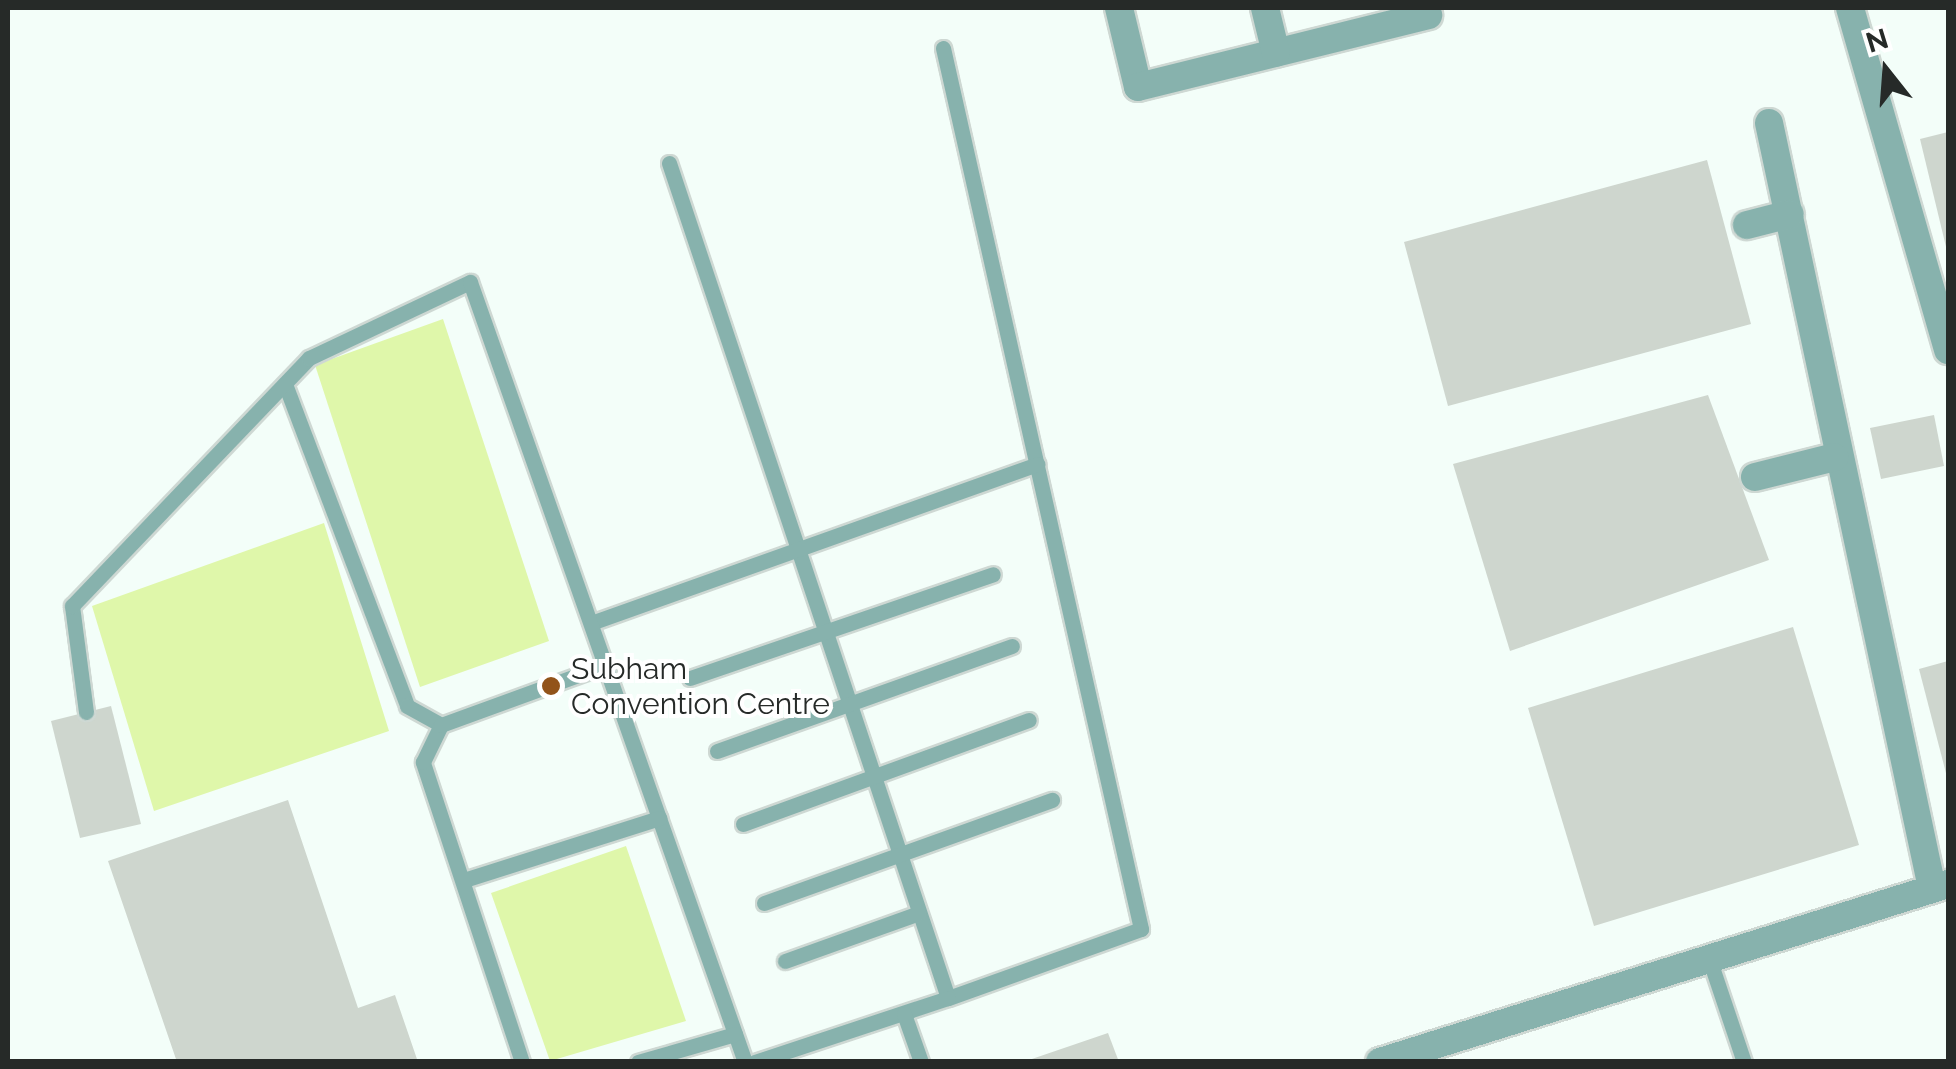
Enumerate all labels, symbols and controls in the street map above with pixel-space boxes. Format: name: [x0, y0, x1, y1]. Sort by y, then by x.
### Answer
north arrow: [1836, 20, 1936, 120]
text: N: [1862, 22, 1892, 60]
place label: Subham Convention Centre: [571, 651, 830, 722]
marker: Subham Convention Centre: [540, 675, 562, 697]

